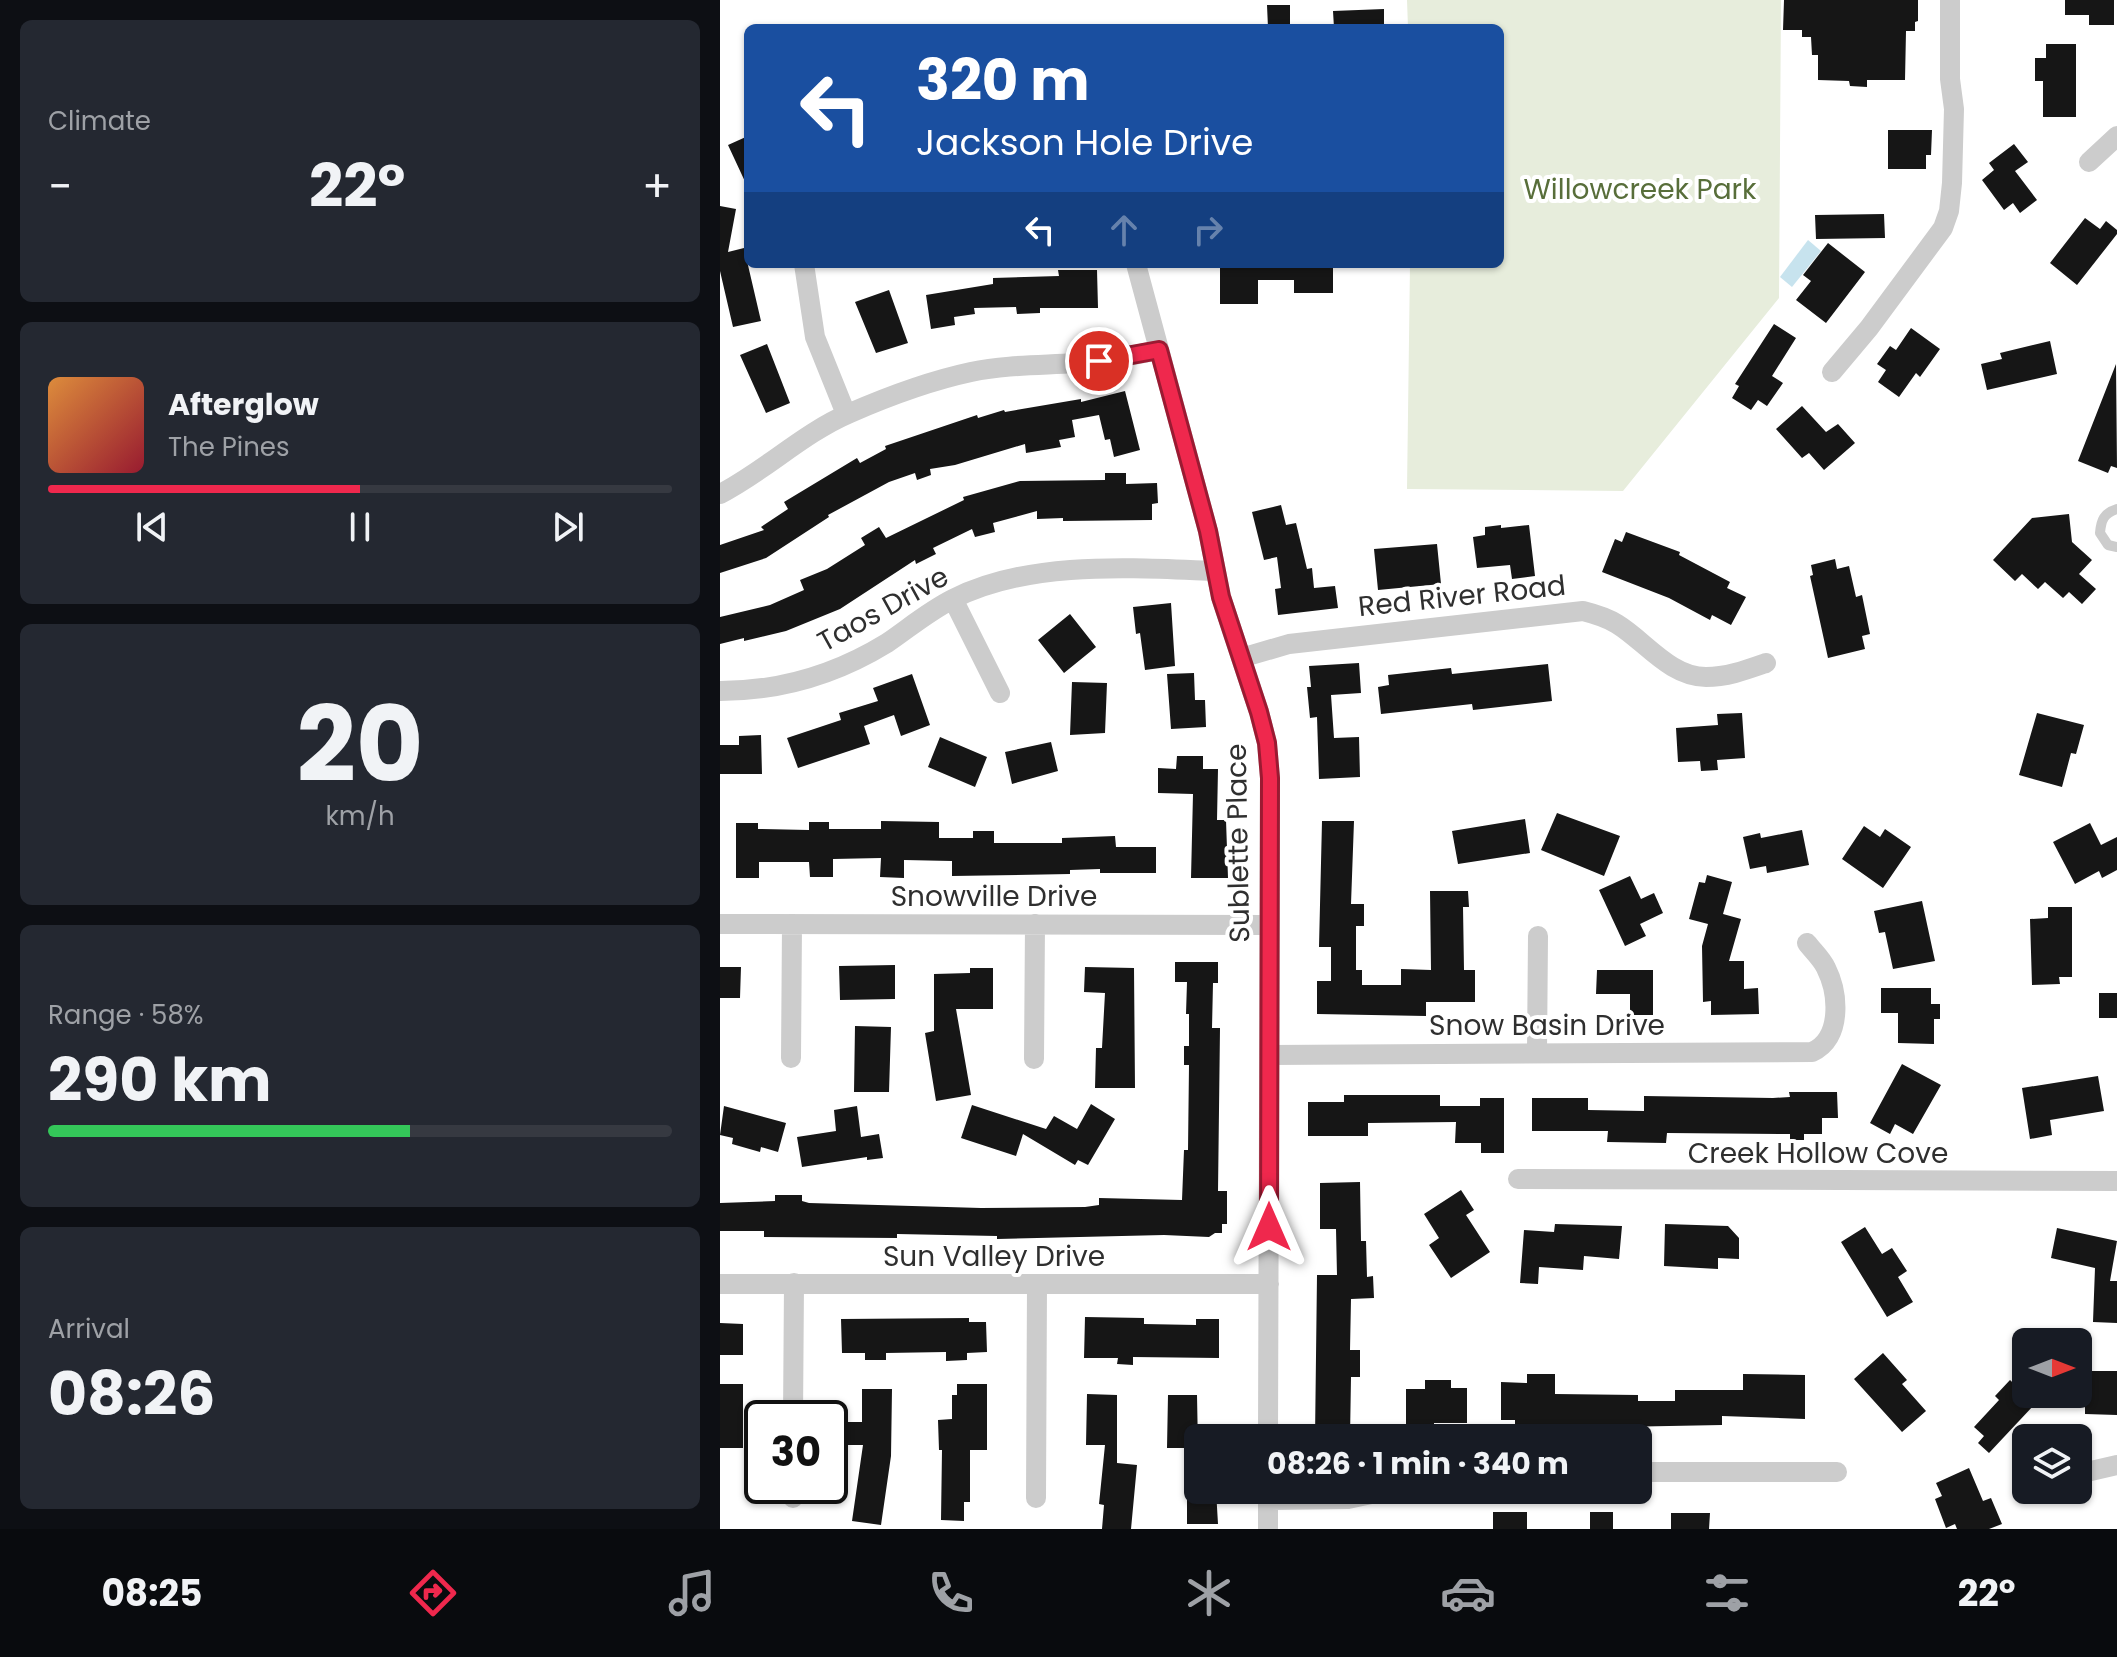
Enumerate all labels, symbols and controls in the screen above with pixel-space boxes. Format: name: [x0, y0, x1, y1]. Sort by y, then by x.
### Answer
text: 320 m: [916, 41, 1090, 120]
icon: left: [784, 56, 888, 160]
text: Climate: [48, 103, 151, 139]
text: Jackson Hole Drive: [916, 117, 1253, 168]
text: 22°: [309, 144, 405, 228]
text: −: [48, 156, 72, 217]
text: +: [642, 156, 672, 217]
park label: Willowcreek Park: [1524, 170, 1757, 209]
icon: left: [1018, 208, 1062, 252]
icon: ahead: [1102, 208, 1146, 252]
icon: right: [1186, 208, 1230, 252]
pin: [1065, 327, 1133, 395]
icon: arrive: [1077, 339, 1121, 383]
text: Afterglow: [168, 383, 319, 426]
text: The Pines: [168, 429, 290, 465]
icon: previous: [130, 505, 174, 549]
icon: pause: [338, 505, 382, 549]
icon: next: [546, 505, 590, 549]
street label: Taos Drive: [810, 557, 956, 661]
street label: Red River Road: [1356, 566, 1568, 626]
text: 20: [296, 672, 424, 817]
street label: Sublette Place: [1217, 743, 1259, 943]
text: km/h: [325, 798, 395, 834]
street label: Snowville Drive: [891, 877, 1097, 916]
text: Range · 58%: [48, 997, 204, 1033]
street label: Snow Basin Drive: [1429, 1006, 1665, 1045]
text: 290 km: [48, 1038, 272, 1122]
street label: Creek Hollow Cove: [1688, 1134, 1948, 1173]
position arrow: [1227, 1185, 1311, 1269]
street label: Sun Valley Drive: [883, 1237, 1105, 1276]
text: Arrival: [48, 1311, 130, 1347]
north arrow: [2012, 1328, 2092, 1408]
map controls: [2012, 1328, 2092, 1504]
text: 08:26: [48, 1352, 216, 1436]
speed limit sign: 30: [744, 1400, 848, 1504]
button: layers: [2012, 1424, 2092, 1504]
text: 08:26 · 1 min · 340 m: [1267, 1442, 1569, 1485]
icon: directions: [405, 1565, 461, 1621]
icon: music: [664, 1565, 720, 1621]
icon: phone: [923, 1565, 979, 1621]
icon: climate: [1181, 1565, 1237, 1621]
icon: car: [1440, 1565, 1496, 1621]
icon: filters: [1699, 1565, 1755, 1621]
text: 08:25: [101, 1568, 202, 1619]
text: 22°: [1958, 1568, 2016, 1619]

